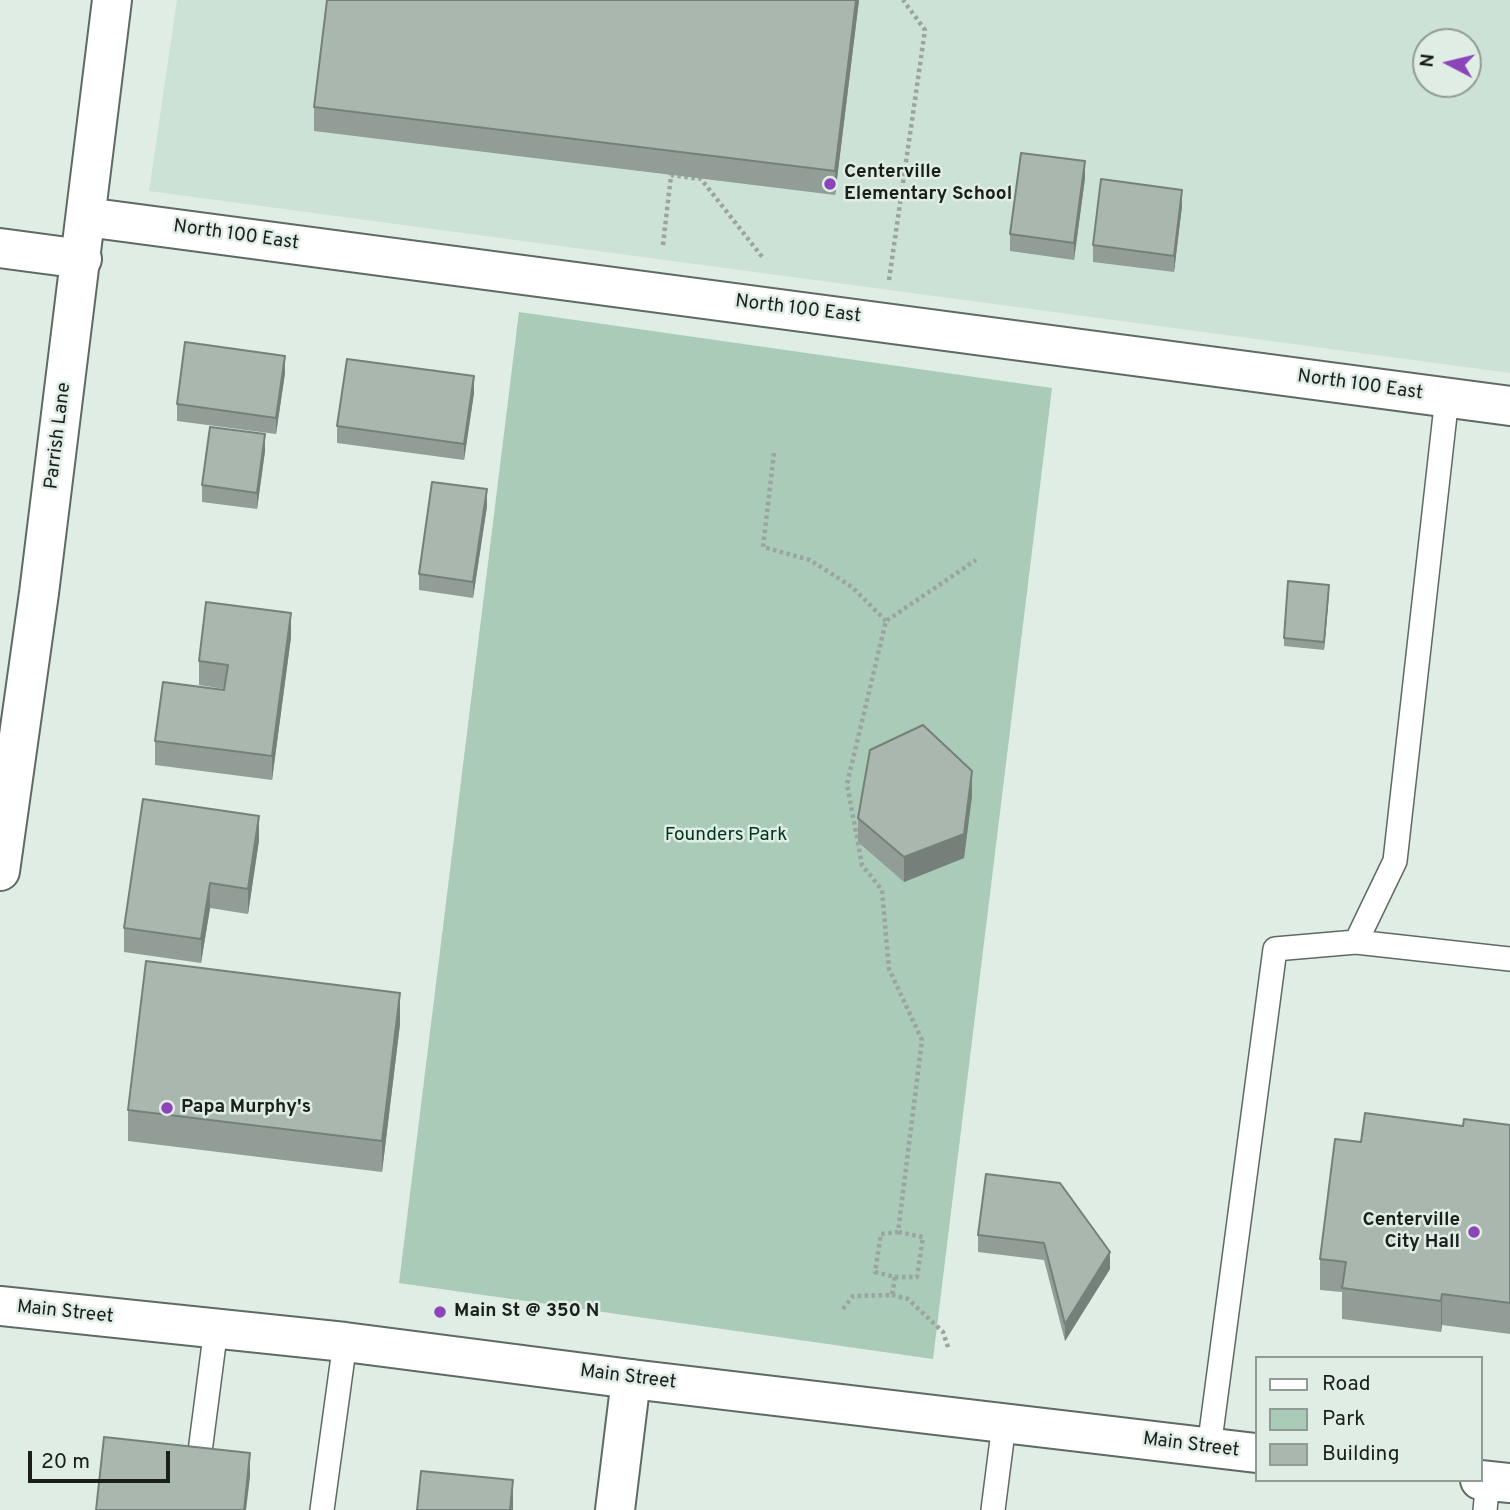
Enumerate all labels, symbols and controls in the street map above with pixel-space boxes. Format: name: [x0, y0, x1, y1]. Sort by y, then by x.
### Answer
north arrow: [1412, 28, 1482, 98]
text: N: [1415, 52, 1441, 69]
place label: Centerville Elementary School: [844, 162, 1012, 206]
marker: Centerville Elementary School: [822, 176, 838, 192]
street label: North 100 East: [172, 216, 300, 256]
street label: North 100 East: [734, 291, 862, 329]
street label: North 100 East: [1296, 366, 1424, 406]
street label: Parrish Lane: [41, 381, 77, 491]
park label: Founders Park: [665, 825, 787, 847]
place label: Papa Murphy's: [181, 1097, 311, 1119]
marker: Papa Murphy's: [159, 1100, 175, 1116]
place label: Centerville City Hall: [1363, 1210, 1460, 1254]
marker: Centerville City Hall: [1466, 1224, 1482, 1240]
street label: Main Street: [16, 1297, 114, 1329]
place label: Main St @ 350 N: [454, 1301, 599, 1323]
marker: Main St @ 350 N: [432, 1304, 448, 1320]
legend: [1254, 1356, 1482, 1482]
street label: Main Street: [578, 1361, 678, 1395]
text: Road: [1322, 1371, 1371, 1398]
text: Park: [1322, 1406, 1365, 1433]
street label: Main Street: [1141, 1429, 1241, 1463]
scale bar: [32, 1436, 173, 1480]
text: Building: [1322, 1441, 1400, 1468]
text: 20 m: [41, 1449, 90, 1476]

